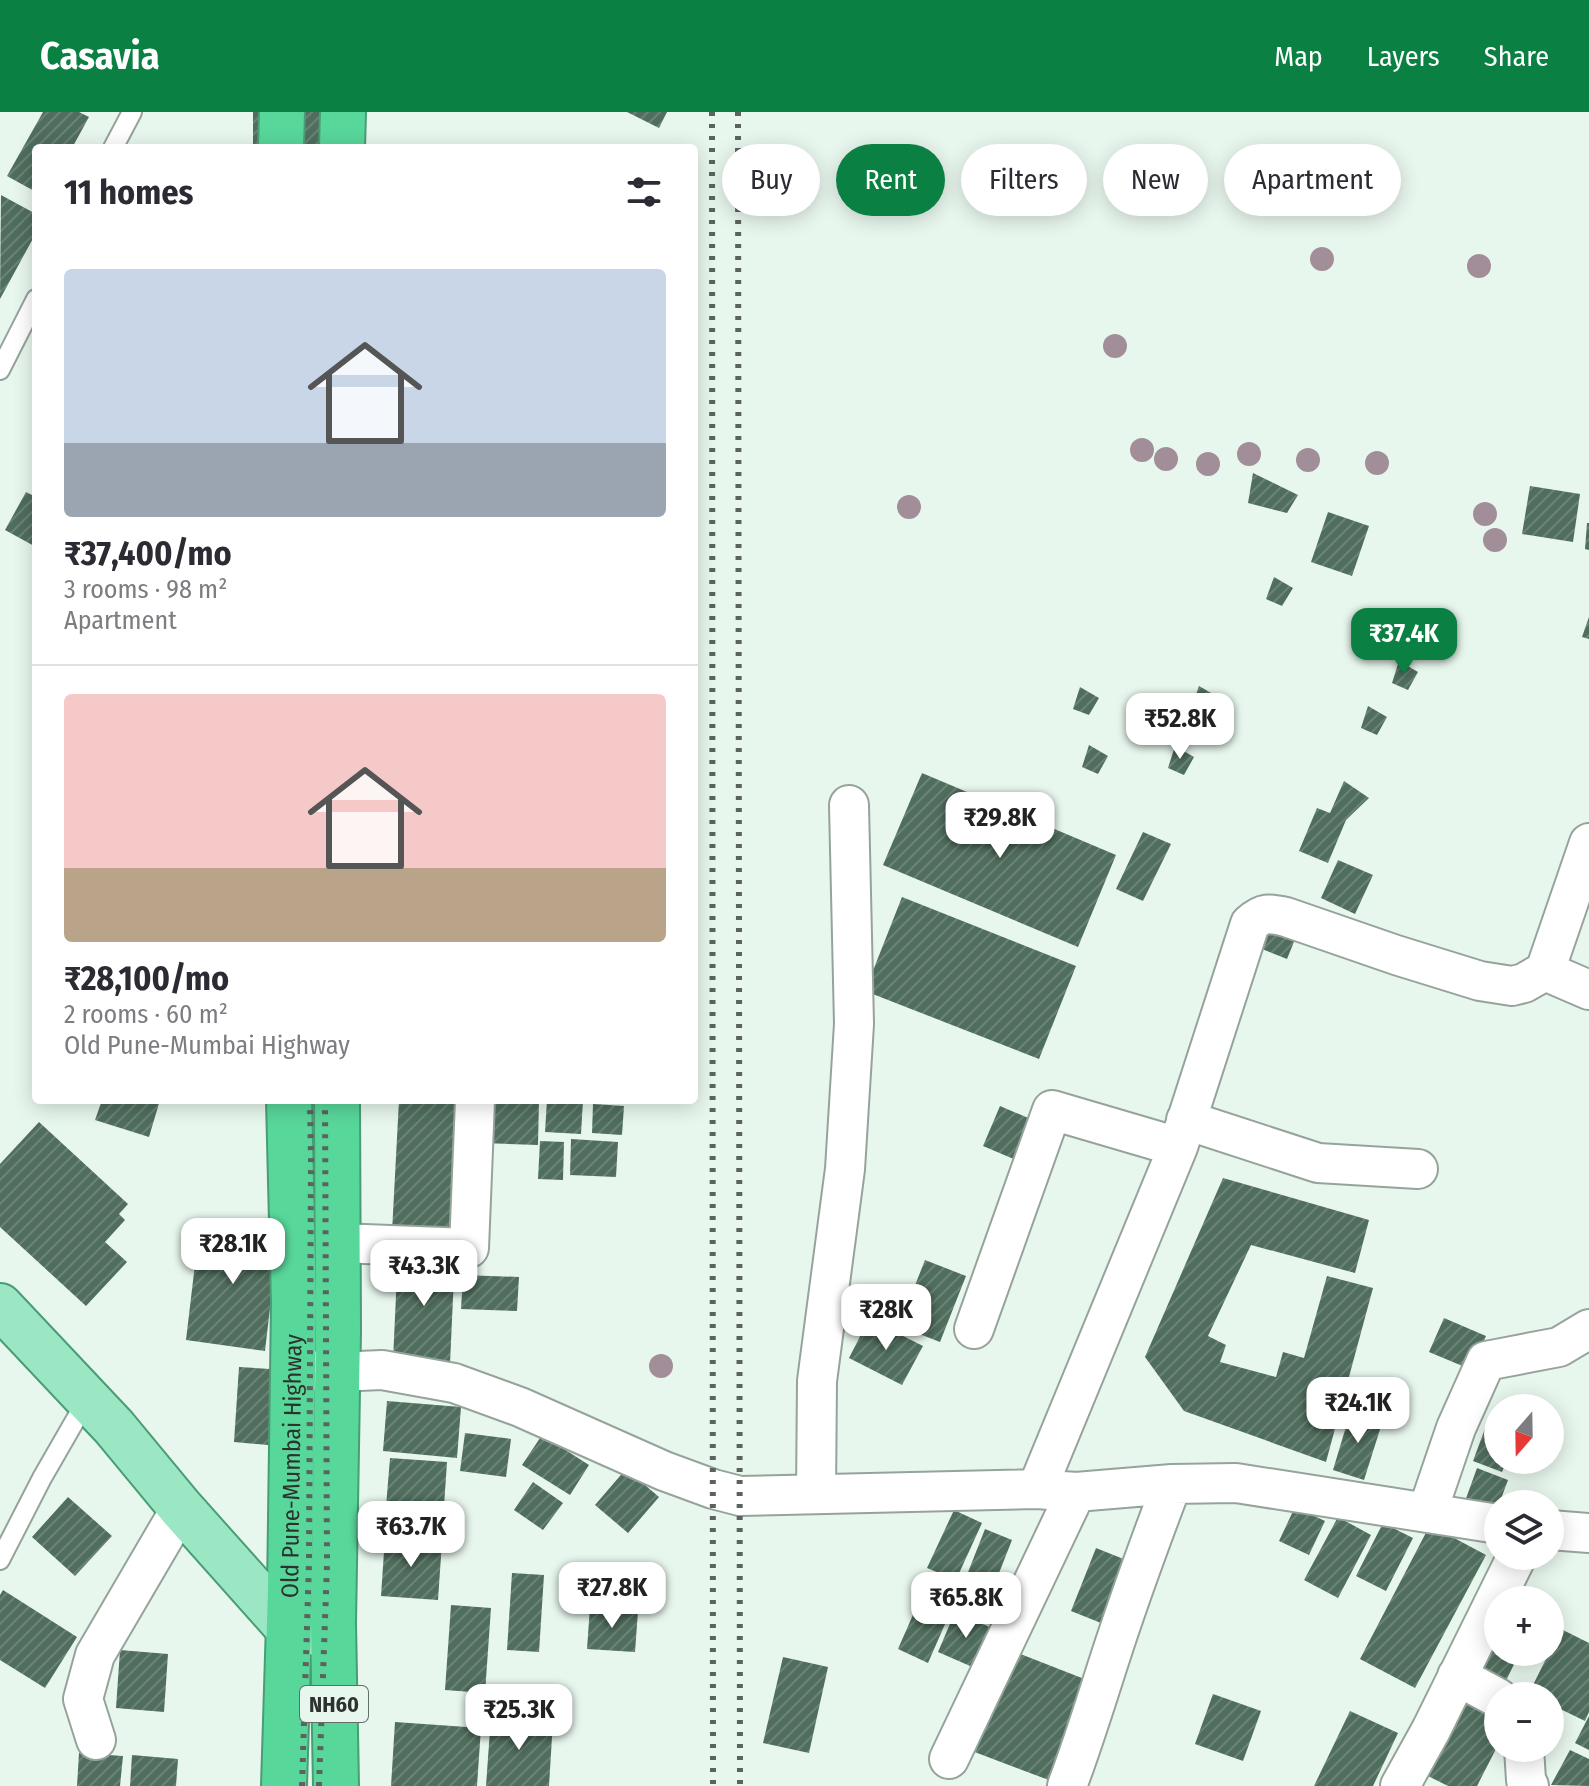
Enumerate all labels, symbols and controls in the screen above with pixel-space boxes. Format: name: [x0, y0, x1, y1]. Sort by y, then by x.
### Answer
text: Casavia: [40, 33, 160, 79]
text: Map: [1274, 40, 1323, 73]
text: Layers: [1367, 40, 1440, 73]
text: Share: [1484, 40, 1549, 73]
chip: Buy: [722, 144, 820, 216]
chip: Rent: [836, 144, 945, 216]
chip: Filters: [961, 144, 1087, 216]
chip: New: [1103, 144, 1208, 216]
chip: Apartment: [1224, 144, 1401, 216]
icon: filters: [622, 170, 666, 214]
text: 11 homes: [64, 172, 193, 213]
icon: home: [293, 321, 437, 465]
text: ₹37,400/mo: [64, 533, 232, 574]
text: 3 rooms · 98 m²: [64, 574, 227, 605]
text: Apartment: [64, 605, 177, 636]
pin: ₹37.4K: [1339, 608, 1469, 676]
text: ₹37.4K: [1369, 618, 1439, 649]
pin: ₹52.8K: [1115, 693, 1245, 761]
text: ₹52.8K: [1144, 703, 1216, 734]
icon: home: [293, 746, 437, 890]
pin: ₹29.8K: [935, 792, 1065, 860]
text: ₹29.8K: [964, 802, 1036, 833]
text: ₹28,100/mo: [64, 958, 229, 999]
text: 2 rooms · 60 m²: [64, 999, 228, 1030]
text: Old Pune-Mumbai Highway: [64, 1030, 350, 1061]
pin: ₹28.1K: [168, 1218, 298, 1286]
text: ₹28.1K: [199, 1228, 267, 1259]
pin: ₹43.3K: [359, 1240, 489, 1308]
text: ₹43.3K: [388, 1250, 460, 1281]
pin: ₹28K: [839, 1284, 933, 1352]
text: ₹28K: [859, 1294, 913, 1325]
street label: Old Pune-Mumbai Highway: [276, 1334, 308, 1598]
pin: ₹24.1K: [1293, 1377, 1423, 1445]
text: ₹24.1K: [1324, 1387, 1392, 1418]
north arrow: [1484, 1394, 1564, 1474]
map controls: [1484, 1394, 1564, 1762]
button: layers: [1484, 1490, 1564, 1570]
pin: ₹63.7K: [346, 1501, 476, 1569]
text: ₹63.7K: [376, 1511, 446, 1542]
pin: ₹27.8K: [547, 1562, 677, 1630]
text: ₹27.8K: [577, 1572, 647, 1603]
pin: ₹65.8K: [901, 1572, 1031, 1640]
text: ₹65.8K: [929, 1582, 1003, 1613]
button: +: [1484, 1586, 1564, 1666]
button: −: [1484, 1682, 1564, 1762]
pin: ₹25.3K: [454, 1684, 584, 1752]
road number: NH60: [300, 1686, 368, 1722]
text: ₹25.3K: [483, 1694, 555, 1725]

